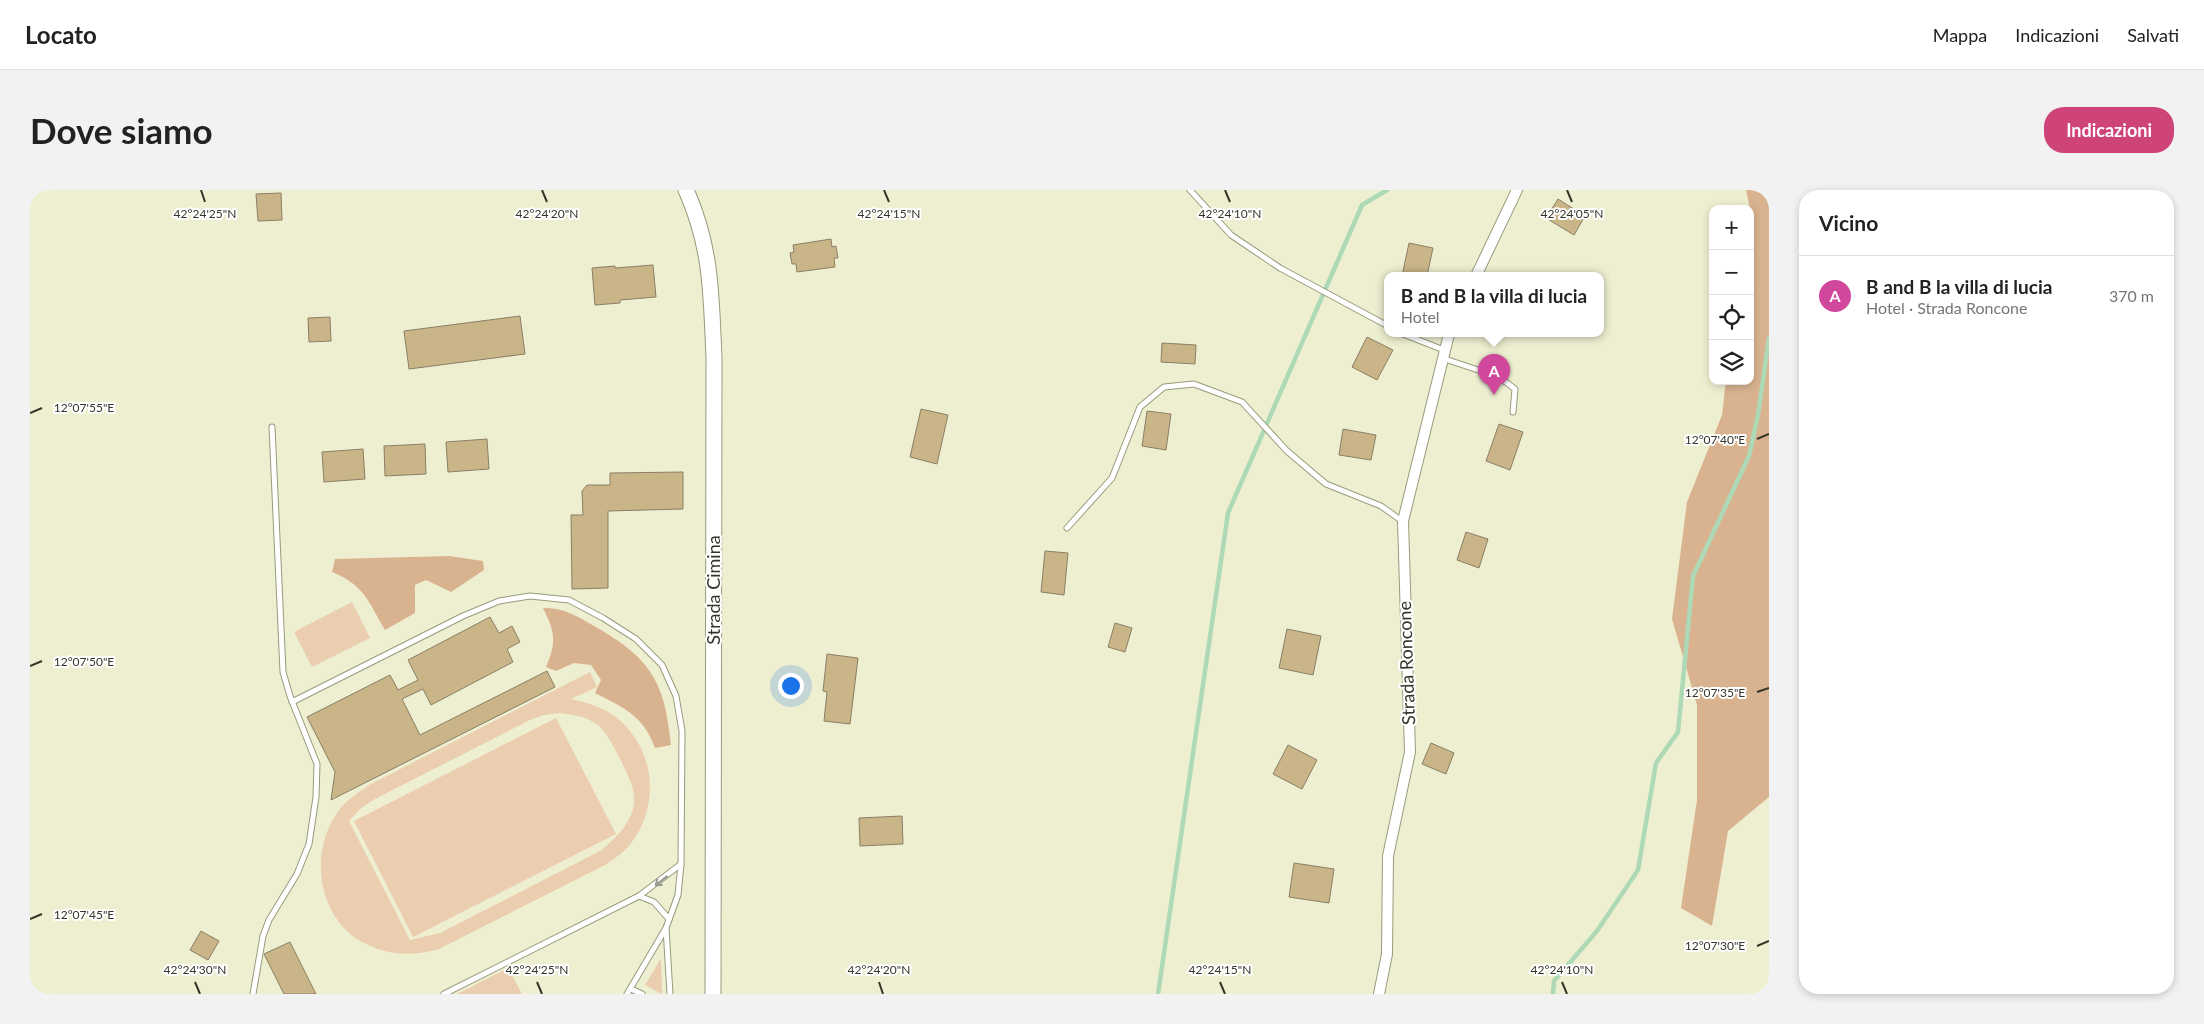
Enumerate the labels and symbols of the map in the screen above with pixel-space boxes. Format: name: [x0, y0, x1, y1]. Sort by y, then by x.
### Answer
text: 42°24'25"N: [174, 206, 236, 221]
text: 42°24'20"N: [516, 206, 578, 221]
text: 42°24'15"N: [858, 206, 920, 221]
text: 42°24'10"N: [1199, 206, 1261, 221]
text: 42°24'05"N: [1541, 206, 1603, 221]
pin: A: [1478, 354, 1510, 395]
text: 12°07'55"E: [54, 400, 114, 415]
text: 12°07'40"E: [1685, 432, 1745, 447]
street label: Strada Cimina: [702, 535, 724, 645]
street label: Strada Roncone: [1393, 601, 1419, 725]
text: 12°07'50"E: [54, 654, 114, 669]
your location: [778, 673, 804, 699]
text: 12°07'35"E: [1685, 685, 1745, 700]
one-way arrow: [655, 875, 668, 886]
text: 12°07'45"E: [54, 907, 114, 922]
text: 12°07'30"E: [1685, 938, 1745, 953]
text: 42°24'30"N: [164, 962, 226, 977]
text: 42°24'25"N: [506, 962, 568, 977]
text: 42°24'20"N: [848, 962, 910, 977]
text: 42°24'15"N: [1189, 962, 1251, 977]
text: 42°24'10"N: [1531, 962, 1593, 977]

